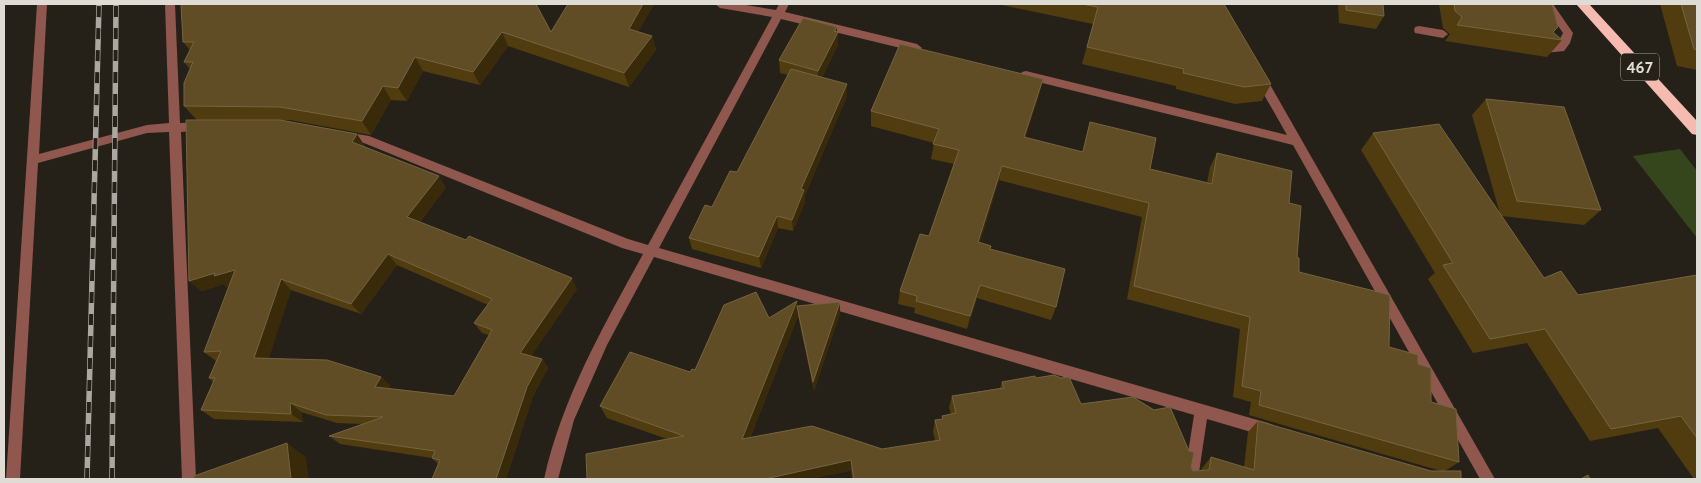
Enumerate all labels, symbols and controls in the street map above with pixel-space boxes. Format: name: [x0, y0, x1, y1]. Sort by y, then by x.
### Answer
road number: 467: [1621, 54, 1659, 80]

